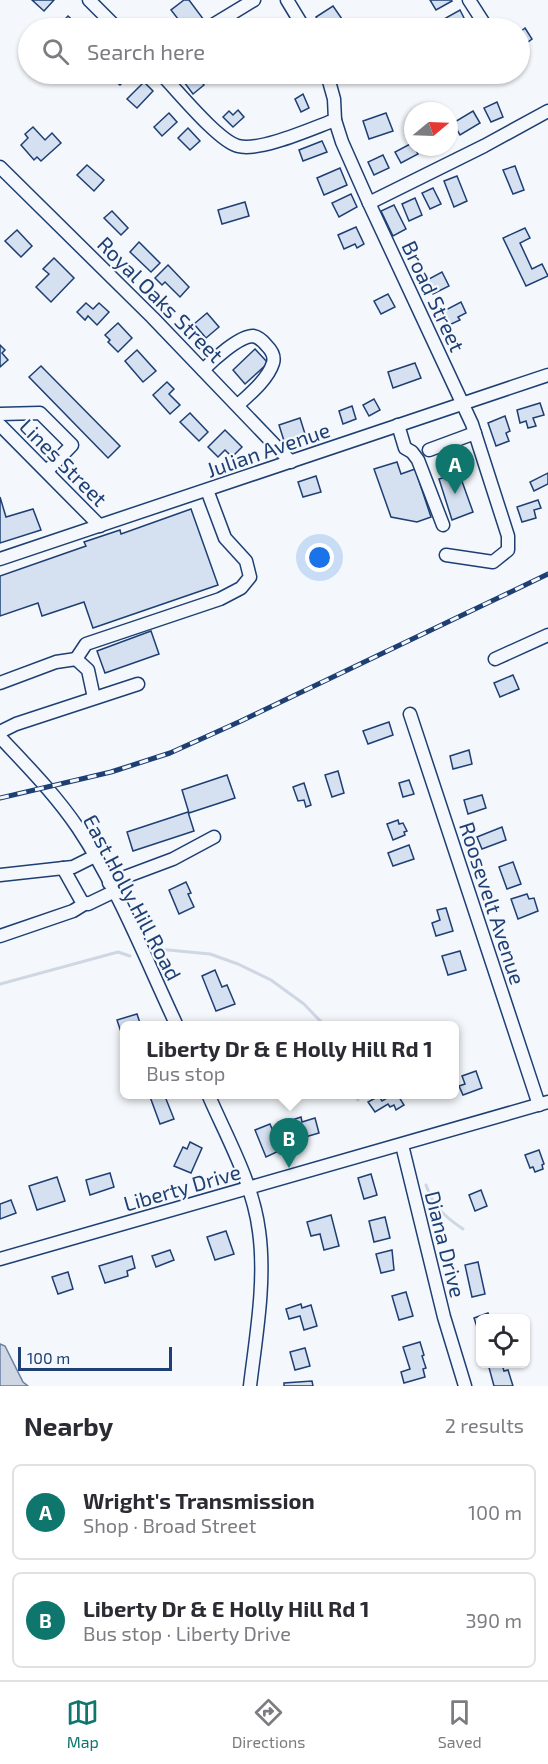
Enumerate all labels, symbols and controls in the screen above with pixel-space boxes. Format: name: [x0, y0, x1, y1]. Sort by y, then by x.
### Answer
search box: [18, 18, 530, 84]
icon: search: [39, 35, 72, 68]
text: Search here: [87, 38, 205, 64]
north arrow: [404, 102, 458, 156]
street label: Royal Oaks Street: [93, 231, 229, 367]
street label: Broad Street: [397, 236, 471, 356]
street label: Lines Street: [15, 413, 113, 511]
street label: Julian Avenue: [203, 416, 333, 482]
pin: A: [436, 444, 474, 494]
your location: [305, 543, 334, 572]
street label: East Holly Hill Road: [79, 810, 187, 984]
street label: Roosevelt Avenue: [455, 819, 531, 987]
popup: [120, 1021, 459, 1099]
text: Liberty Dr & E Holly Hill Rd 1: [146, 1035, 433, 1061]
text: Bus stop: [146, 1061, 225, 1085]
pin: B: [270, 1118, 308, 1168]
street label: Liberty Drive: [120, 1158, 244, 1216]
street label: Diana Drive: [421, 1188, 471, 1300]
map controls: [476, 1314, 530, 1368]
button: locate: [476, 1314, 530, 1368]
scale bar: [18, 1344, 172, 1372]
text: 100 m: [27, 1348, 70, 1367]
text: Nearby: [24, 1410, 113, 1441]
text: 2 results: [445, 1413, 524, 1437]
text: Wright's Transmission: [83, 1487, 315, 1513]
text: A: [39, 1500, 52, 1524]
text: 100 m: [468, 1500, 522, 1524]
text: Shop · Broad Street: [83, 1513, 256, 1537]
text: Liberty Dr & E Holly Hill Rd 1: [83, 1595, 370, 1621]
text: B: [39, 1608, 52, 1632]
text: 390 m: [465, 1608, 522, 1632]
text: Bus stop · Liberty Drive: [83, 1621, 291, 1645]
tab: Map: [66, 1696, 99, 1751]
tab: Directions: [232, 1696, 305, 1751]
tab: Saved: [438, 1696, 482, 1751]

